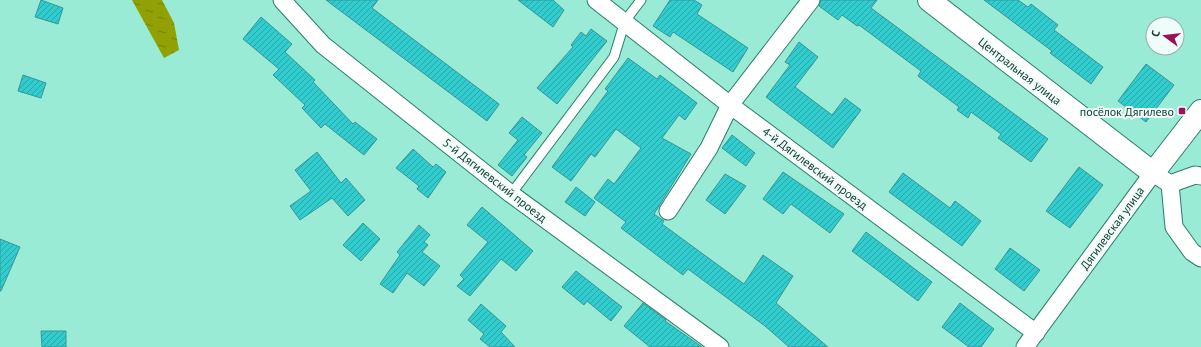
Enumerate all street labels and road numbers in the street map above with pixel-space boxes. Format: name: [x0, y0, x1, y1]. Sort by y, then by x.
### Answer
street label: Центральная улица: [975, 34, 1065, 108]
street label: 4-й Дягилевский проезд: [759, 124, 871, 213]
street label: 5-й Дягилевский проезд: [440, 135, 550, 226]
street label: Дягилевская улица: [1077, 183, 1147, 273]

